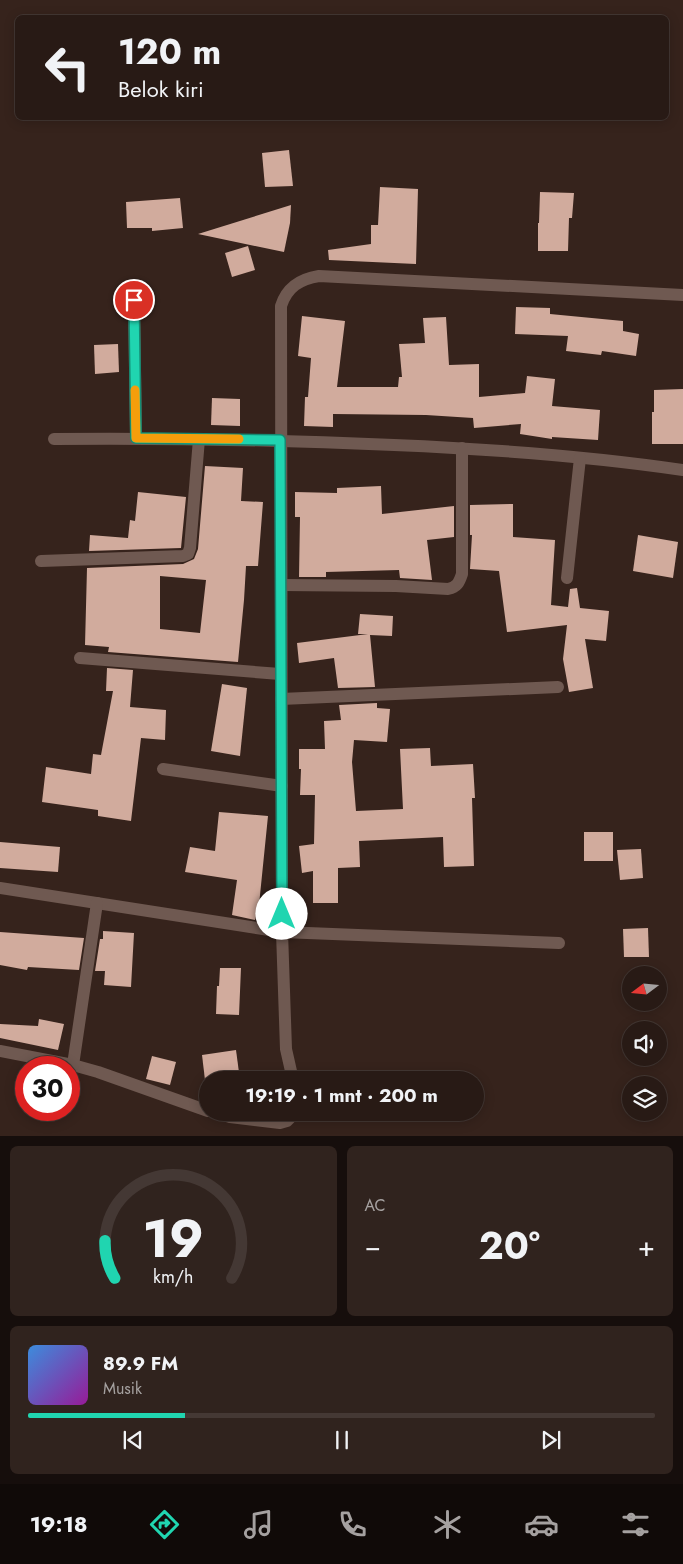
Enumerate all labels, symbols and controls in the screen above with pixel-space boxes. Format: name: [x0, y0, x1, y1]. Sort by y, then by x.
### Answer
text: 120 m: [118, 27, 221, 77]
icon: left: [35, 35, 100, 100]
text: Belok kiri: [118, 73, 204, 105]
pin: [113, 279, 155, 321]
icon: arrive: [120, 286, 148, 314]
position arrow: [255, 887, 307, 939]
north arrow: [622, 966, 668, 1011]
map controls: [622, 966, 667, 1121]
button: sound: [622, 1021, 667, 1066]
speed limit sign: 30: [15, 1056, 80, 1121]
button: layers: [622, 1076, 667, 1121]
text: 19:19 · 1 mnt · 200 m: [245, 1082, 438, 1109]
text: AC: [365, 1194, 386, 1217]
text: 19: [143, 1201, 204, 1277]
text: 20°: [479, 1218, 540, 1273]
text: −: [365, 1226, 381, 1267]
text: +: [638, 1226, 655, 1267]
text: km/h: [153, 1264, 193, 1290]
text: 89.9 FM: [103, 1350, 178, 1377]
text: Musik: [103, 1377, 142, 1400]
icon: previous: [119, 1426, 147, 1454]
icon: pause: [328, 1426, 356, 1454]
icon: next: [537, 1426, 565, 1454]
icon: directions: [147, 1507, 182, 1542]
icon: music: [241, 1507, 276, 1542]
icon: phone: [335, 1507, 370, 1542]
icon: climate: [430, 1507, 465, 1542]
icon: car: [524, 1507, 559, 1542]
icon: filters: [618, 1507, 653, 1542]
text: 19:18: [30, 1508, 88, 1540]

